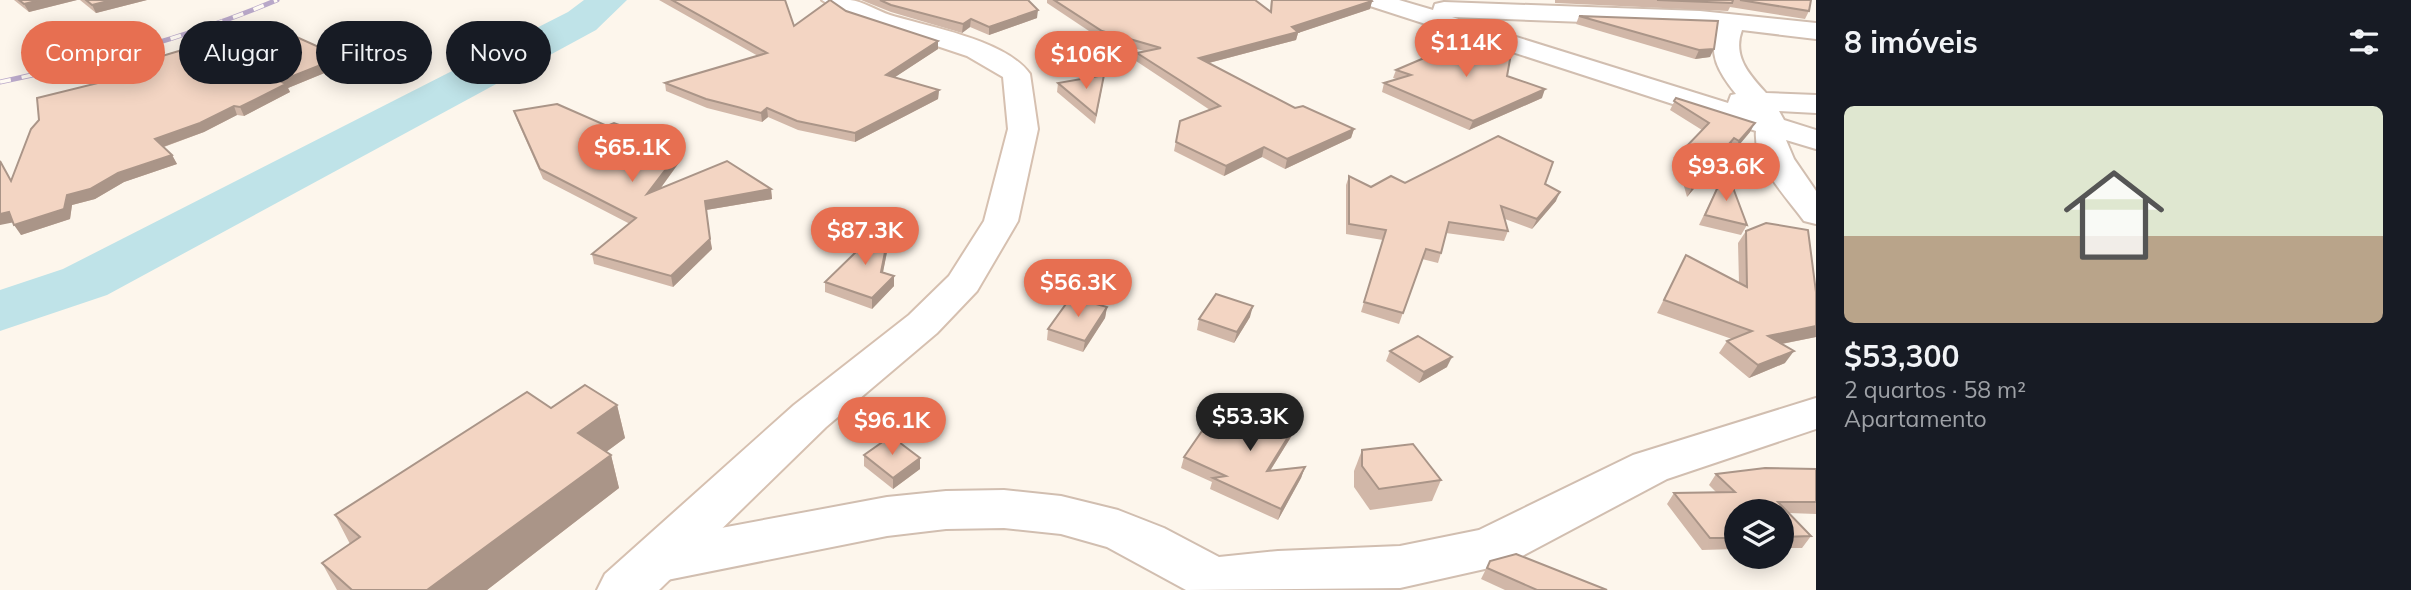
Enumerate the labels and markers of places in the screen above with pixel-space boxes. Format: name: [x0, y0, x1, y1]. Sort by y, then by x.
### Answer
pin: $114K: [1417, 20, 1515, 79]
pin: $106K: [1037, 32, 1135, 91]
pin: $65.1K: [575, 124, 689, 184]
pin: $93.6K: [1669, 144, 1783, 203]
pin: $87.3K: [808, 208, 922, 267]
pin: $56.3K: [1021, 260, 1135, 319]
pin: $53.3K: [1193, 393, 1307, 453]
pin: $96.1K: [835, 398, 949, 457]

